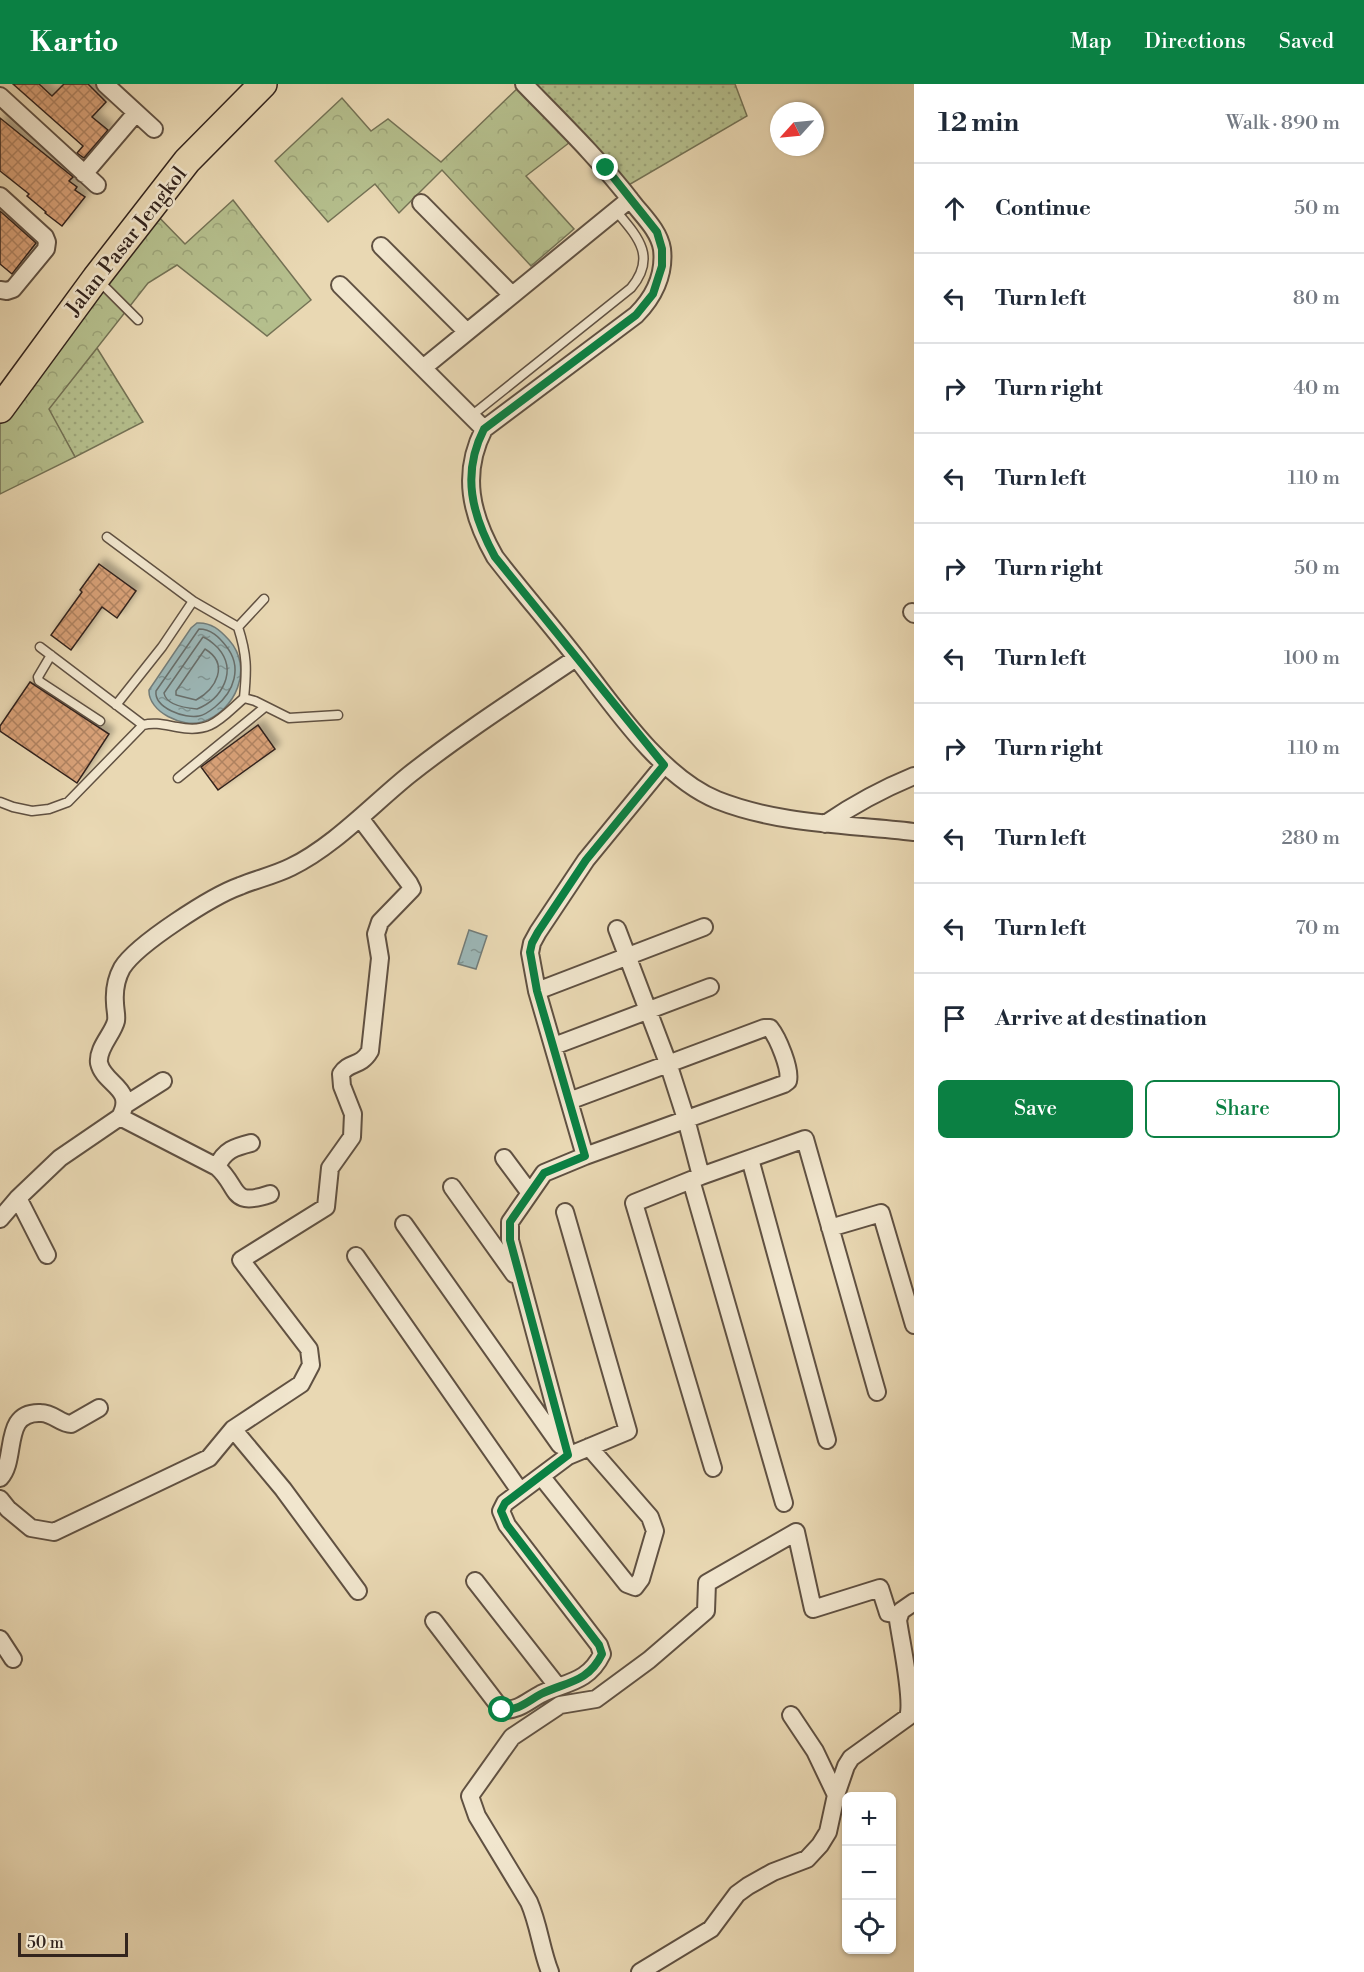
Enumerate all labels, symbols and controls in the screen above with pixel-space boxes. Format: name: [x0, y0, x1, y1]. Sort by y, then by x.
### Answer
text: Kartio: [30, 25, 119, 60]
text: Map: [1070, 29, 1112, 55]
text: Directions: [1145, 29, 1246, 55]
text: Saved: [1279, 29, 1334, 55]
north arrow: [770, 102, 824, 156]
text: 12 min: [938, 107, 1019, 139]
text: Walk · 890 m: [1226, 111, 1340, 136]
route end: [592, 154, 618, 180]
street label: Jalan Pasar Jengkol: [60, 162, 193, 322]
icon: ahead: [938, 192, 971, 225]
text: Continue: [995, 195, 1091, 222]
text: 50 m: [1294, 196, 1340, 221]
icon: left: [938, 282, 971, 315]
text: Turn left: [995, 285, 1086, 312]
text: 80 m: [1293, 286, 1340, 311]
icon: right: [938, 372, 971, 405]
text: Turn right: [995, 375, 1103, 402]
text: 40 m: [1293, 376, 1340, 401]
icon: left: [938, 462, 971, 495]
text: Turn left: [995, 465, 1086, 492]
text: 110 m: [1288, 466, 1340, 491]
icon: right: [938, 552, 971, 585]
text: Turn right: [995, 555, 1103, 582]
text: 50 m: [1294, 556, 1340, 581]
icon: left: [938, 642, 971, 675]
text: Turn left: [995, 645, 1086, 672]
text: 100 m: [1284, 646, 1340, 671]
icon: right: [938, 732, 971, 765]
text: Turn right: [995, 735, 1103, 762]
text: 110 m: [1288, 736, 1340, 761]
icon: left: [938, 822, 971, 855]
text: Turn left: [995, 825, 1086, 852]
text: 280 m: [1281, 826, 1340, 851]
icon: left: [938, 912, 971, 945]
text: Turn left: [995, 915, 1086, 942]
text: 70 m: [1296, 916, 1340, 941]
icon: arrive: [938, 1002, 971, 1035]
text: Arrive at destination: [995, 1005, 1207, 1032]
button: Save: [938, 1080, 1133, 1138]
button: Share: [1145, 1080, 1340, 1138]
route start: [488, 1696, 514, 1722]
map controls: [842, 1792, 896, 1954]
button: +: [842, 1792, 896, 1846]
button: −: [842, 1846, 896, 1900]
button: locate: [842, 1900, 896, 1954]
scale bar: [18, 1930, 128, 1958]
text: 50 m: [27, 1933, 64, 1953]

